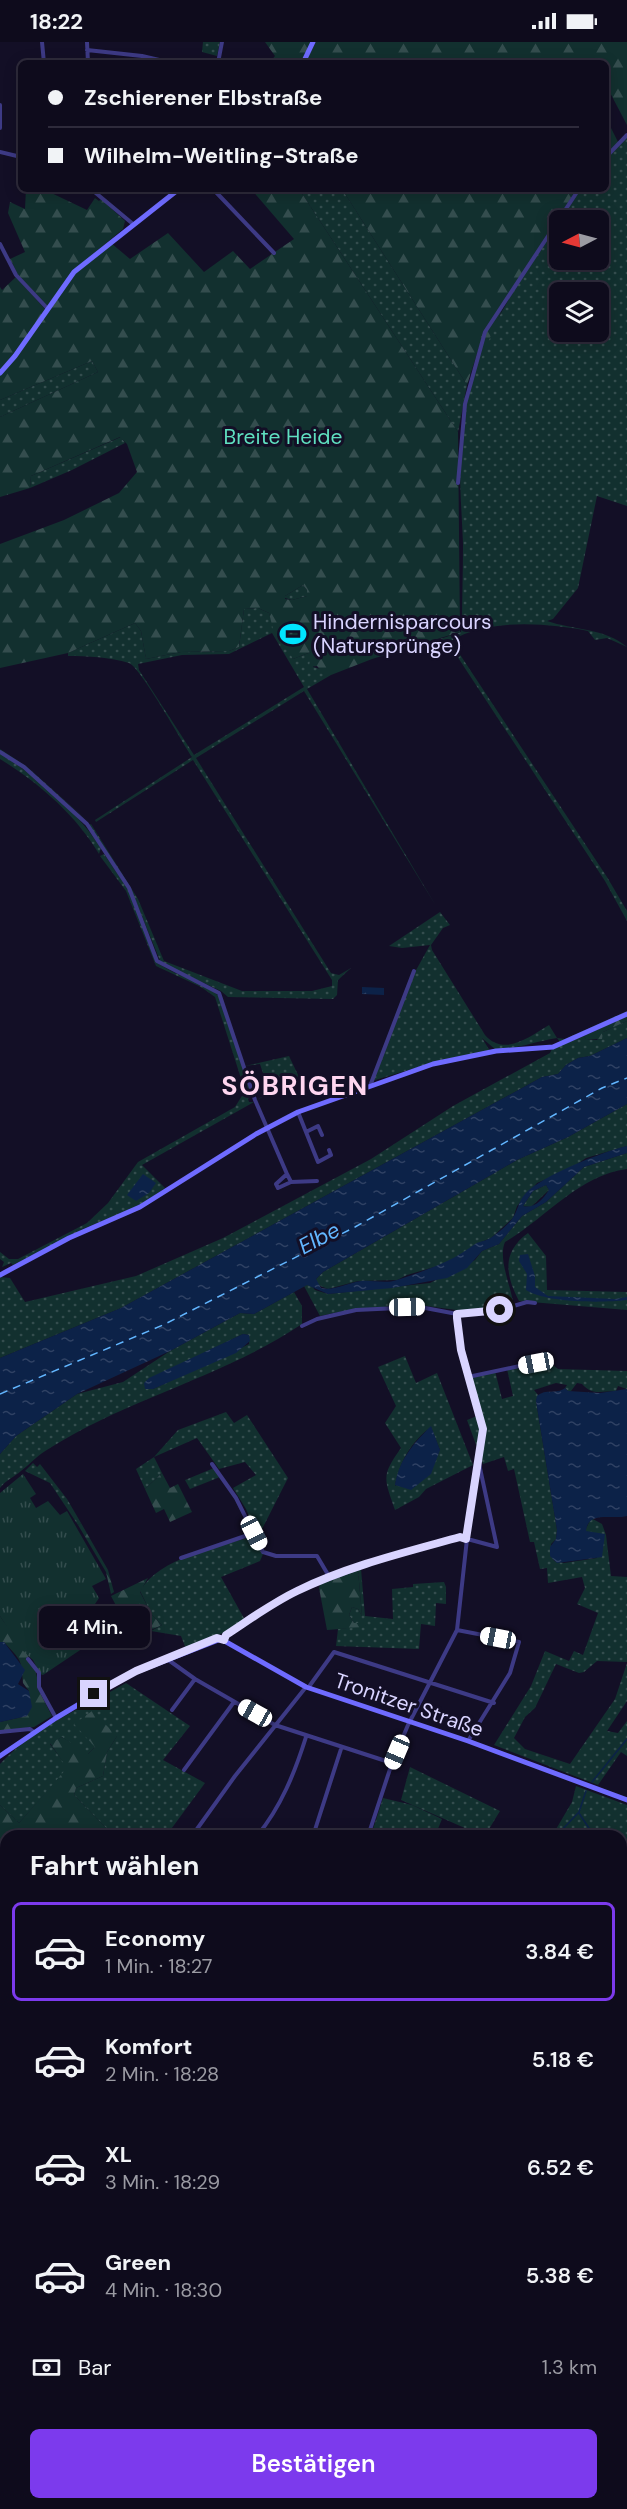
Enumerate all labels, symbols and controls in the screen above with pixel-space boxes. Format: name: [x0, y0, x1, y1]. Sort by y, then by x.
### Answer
text: 18:22: [30, 7, 83, 36]
text: Zschierener Elbstraße: [84, 83, 322, 112]
text: Wilhelm-Weitling-Straße: [84, 141, 358, 170]
north arrow: [549, 210, 609, 270]
map controls: [549, 210, 609, 342]
button: layers: [549, 282, 609, 342]
park label: Breite Heide: [224, 423, 342, 451]
place label: Hindernisparcours (Natursprünge): [313, 608, 492, 660]
sports icon: Hindernisparcours (Natursprünge): [278, 619, 308, 649]
district label: SÖBRIGEN: [221, 1068, 369, 1103]
water label: Elbe: [293, 1215, 345, 1261]
route start: [486, 1296, 513, 1323]
car: [389, 1298, 425, 1316]
car: [517, 1351, 555, 1375]
car: [238, 1513, 270, 1553]
callout: 4 Min.: [38, 1607, 150, 1649]
text: 4 Min.: [66, 1614, 123, 1640]
car: [479, 1626, 517, 1650]
street label: Tronitzer Straße: [331, 1666, 487, 1744]
route end: [80, 1680, 107, 1707]
car: [235, 1696, 275, 1730]
car: [382, 1732, 412, 1772]
text: Fahrt wählen: [30, 1848, 200, 1883]
text: Economy: [105, 1924, 205, 1953]
icon: car: [33, 1925, 87, 1979]
text: 3.84 €: [525, 1937, 594, 1966]
text: 1 Min. · 18:27: [105, 1953, 213, 1979]
text: Komfort: [105, 2032, 192, 2061]
icon: car: [33, 2033, 87, 2087]
text: 5.18 €: [532, 2045, 594, 2074]
text: 2 Min. · 18:28: [105, 2061, 219, 2087]
text: XL: [105, 2140, 132, 2169]
icon: car: [33, 2141, 87, 2195]
text: 6.52 €: [527, 2153, 594, 2182]
text: 3 Min. · 18:29: [105, 2169, 220, 2195]
text: Green: [105, 2248, 171, 2277]
icon: car: [33, 2249, 87, 2303]
text: 5.38 €: [526, 2261, 594, 2290]
text: 4 Min. · 18:30: [105, 2277, 222, 2303]
icon: cash: [30, 2351, 63, 2384]
text: Bar: [78, 2353, 111, 2382]
text: 1.3 km: [542, 2354, 597, 2380]
button: Bestätigen: [30, 2429, 597, 2498]

